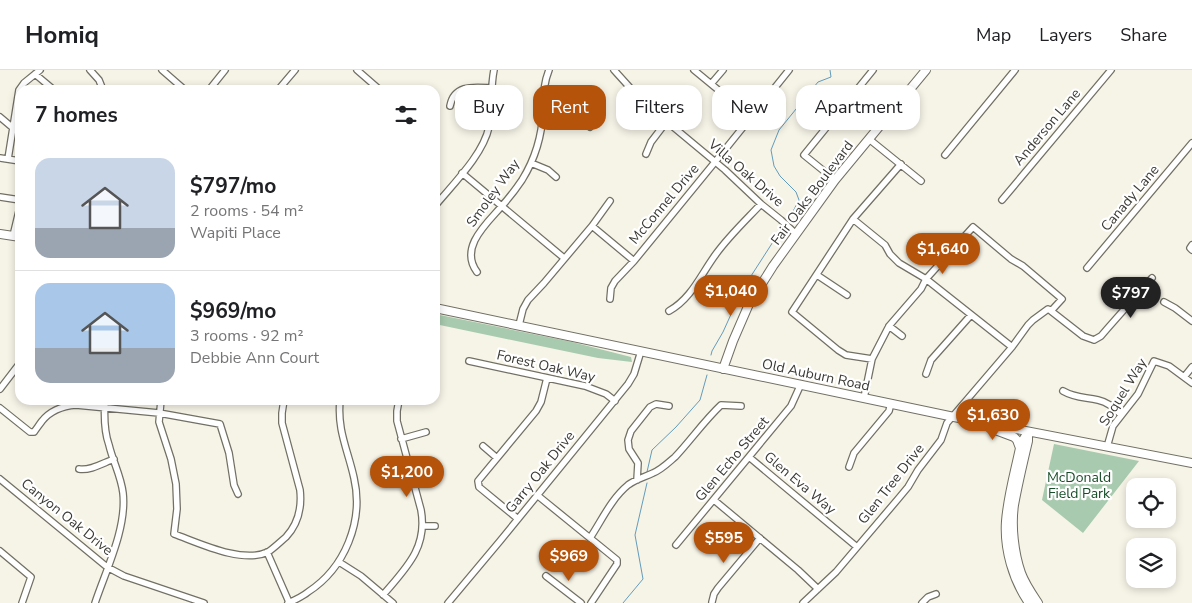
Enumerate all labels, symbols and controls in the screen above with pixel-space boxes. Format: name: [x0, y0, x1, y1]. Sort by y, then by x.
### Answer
text: Homiq: [25, 19, 99, 51]
text: Map: [976, 23, 1011, 47]
text: Layers: [1039, 23, 1092, 47]
text: Share: [1120, 23, 1167, 47]
street label: Anderson Lane: [1009, 84, 1085, 170]
chip: Buy: [455, 85, 523, 130]
chip: Rent: [533, 85, 606, 130]
chip: Filters: [616, 85, 702, 130]
chip: New: [712, 85, 786, 130]
chip: Apartment: [796, 85, 920, 130]
text: 7 homes: [35, 101, 118, 129]
icon: filters: [392, 101, 420, 129]
street label: Villa Oak Drive: [703, 134, 788, 211]
street label: Fair Oaks Boulevard: [766, 137, 858, 249]
street label: Smoley Way: [462, 155, 525, 231]
street label: McConnel Drive: [625, 160, 703, 248]
street label: Canady Lane: [1097, 161, 1163, 235]
text: $797/mo: [190, 172, 276, 200]
icon: home: [75, 178, 135, 238]
text: 2 rooms · 54 m²: [190, 200, 303, 222]
text: Wapiti Place: [190, 222, 281, 244]
pin: $1,640: [902, 232, 984, 275]
text: $1,640: [917, 238, 969, 260]
pin: $1,040: [690, 274, 772, 317]
pin: $797: [1101, 276, 1161, 319]
text: $1,040: [705, 280, 757, 302]
text: $797: [1112, 282, 1150, 304]
text: $969/mo: [190, 297, 276, 325]
icon: home: [75, 303, 135, 363]
text: 3 rooms · 92 m²: [190, 325, 303, 347]
street label: Forest Oak Way: [495, 345, 598, 387]
text: Debbie Ann Court: [190, 347, 319, 369]
street label: Old Auburn Road: [760, 354, 872, 396]
street label: Soquel Way: [1095, 354, 1152, 430]
pin: $1,630: [952, 398, 1034, 441]
text: $1,630: [967, 404, 1019, 426]
street label: Glen Echo Street: [691, 412, 773, 505]
street label: Garry Oak Drive: [501, 427, 579, 517]
street label: Glen Tree Drive: [854, 440, 928, 528]
street label: Glen Eva Way: [760, 447, 841, 519]
pin: $1,200: [366, 456, 448, 498]
text: $1,200: [381, 461, 433, 483]
park label: McDonald Field Park: [1047, 468, 1111, 503]
street label: Canyon Oak Drive: [17, 474, 117, 560]
map controls: [1126, 478, 1176, 588]
button: locate: [1126, 478, 1176, 528]
pin: $595: [694, 522, 754, 564]
text: $595: [705, 527, 743, 549]
button: layers: [1126, 538, 1176, 588]
pin: $969: [539, 540, 599, 582]
text: $969: [550, 545, 588, 567]

